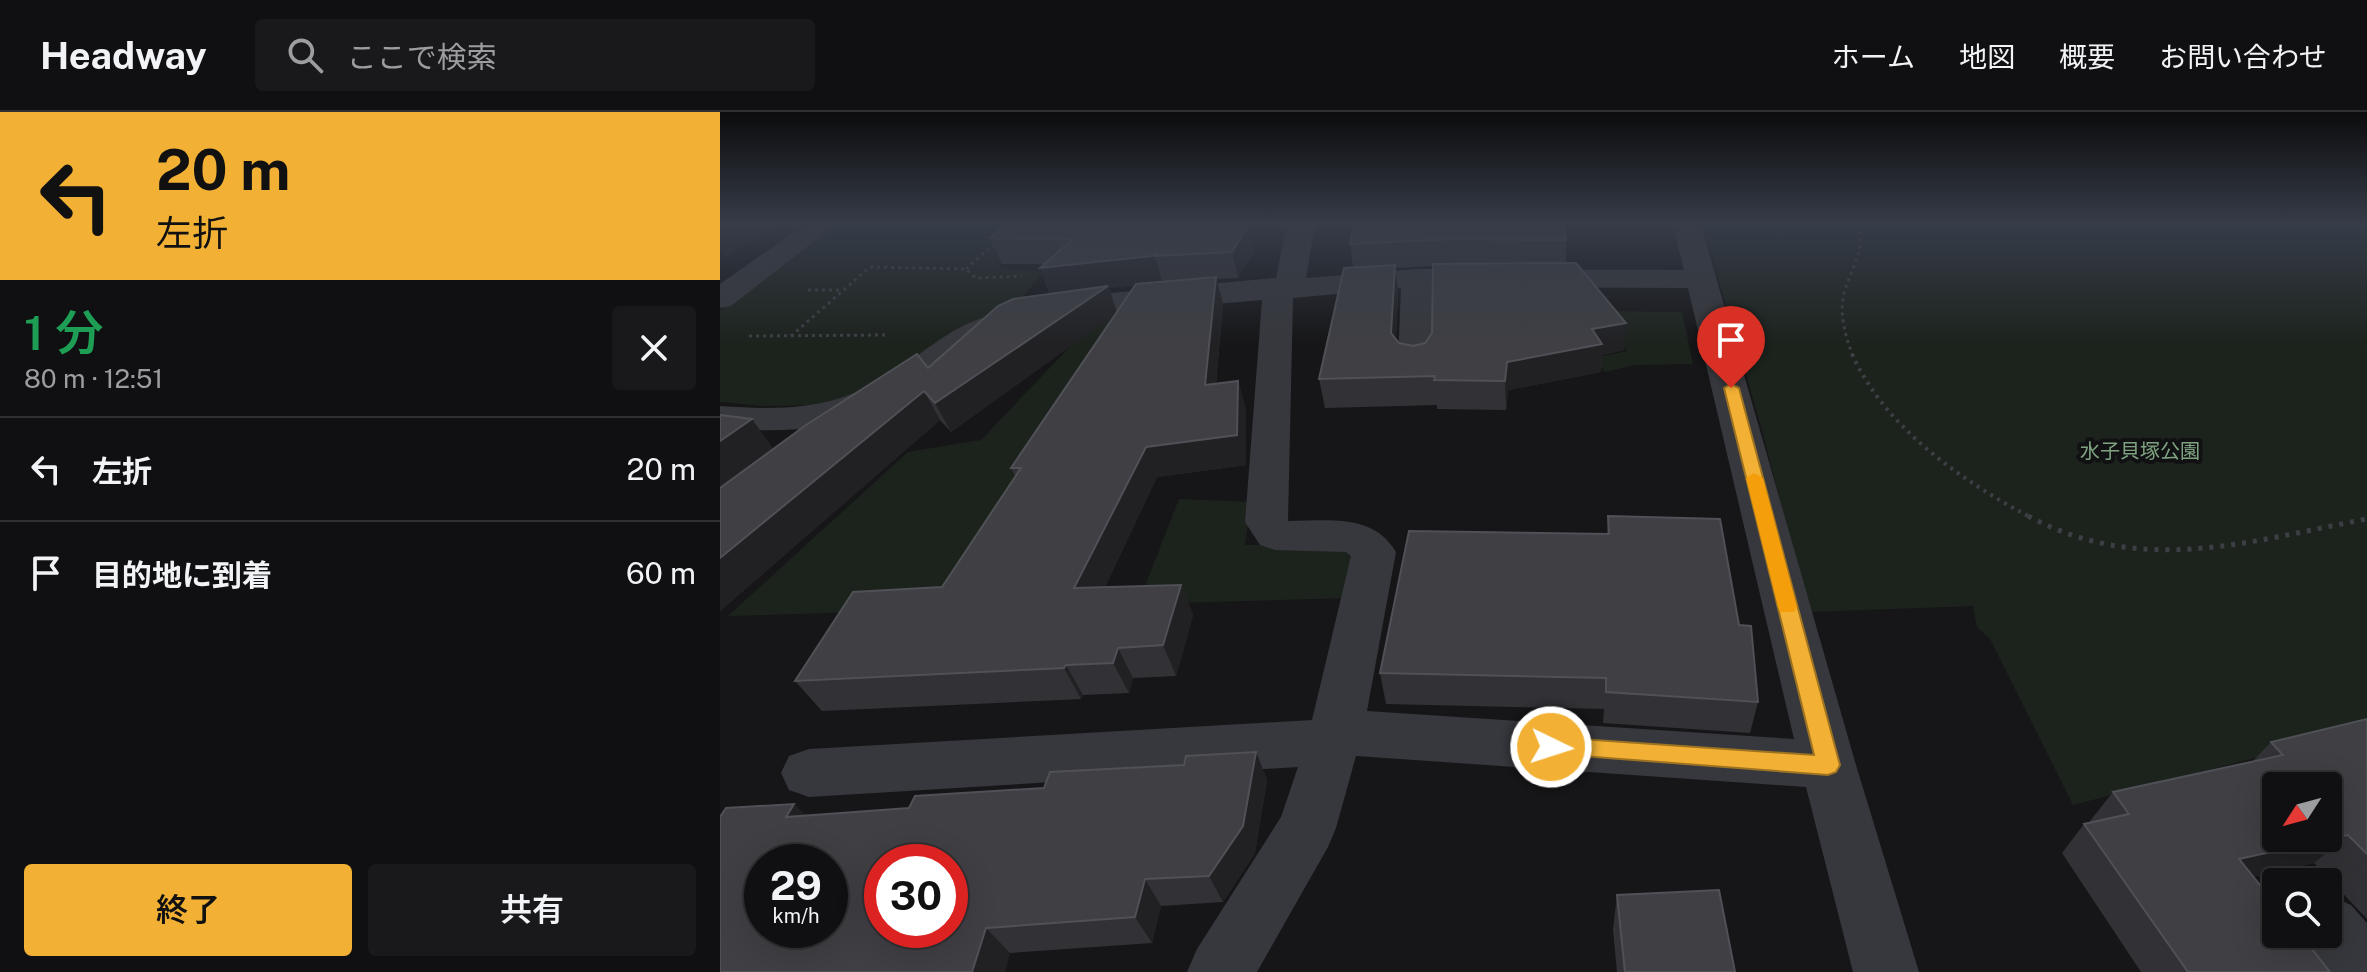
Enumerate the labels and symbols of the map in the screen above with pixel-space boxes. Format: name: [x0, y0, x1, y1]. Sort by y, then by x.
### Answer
pin: [1697, 306, 1765, 388]
park label: 水子貝塚公園: [2080, 439, 2200, 463]
position arrow: [1509, 705, 1593, 789]
north arrow: [2262, 772, 2342, 852]
speed limit sign: 30: [864, 844, 968, 948]

